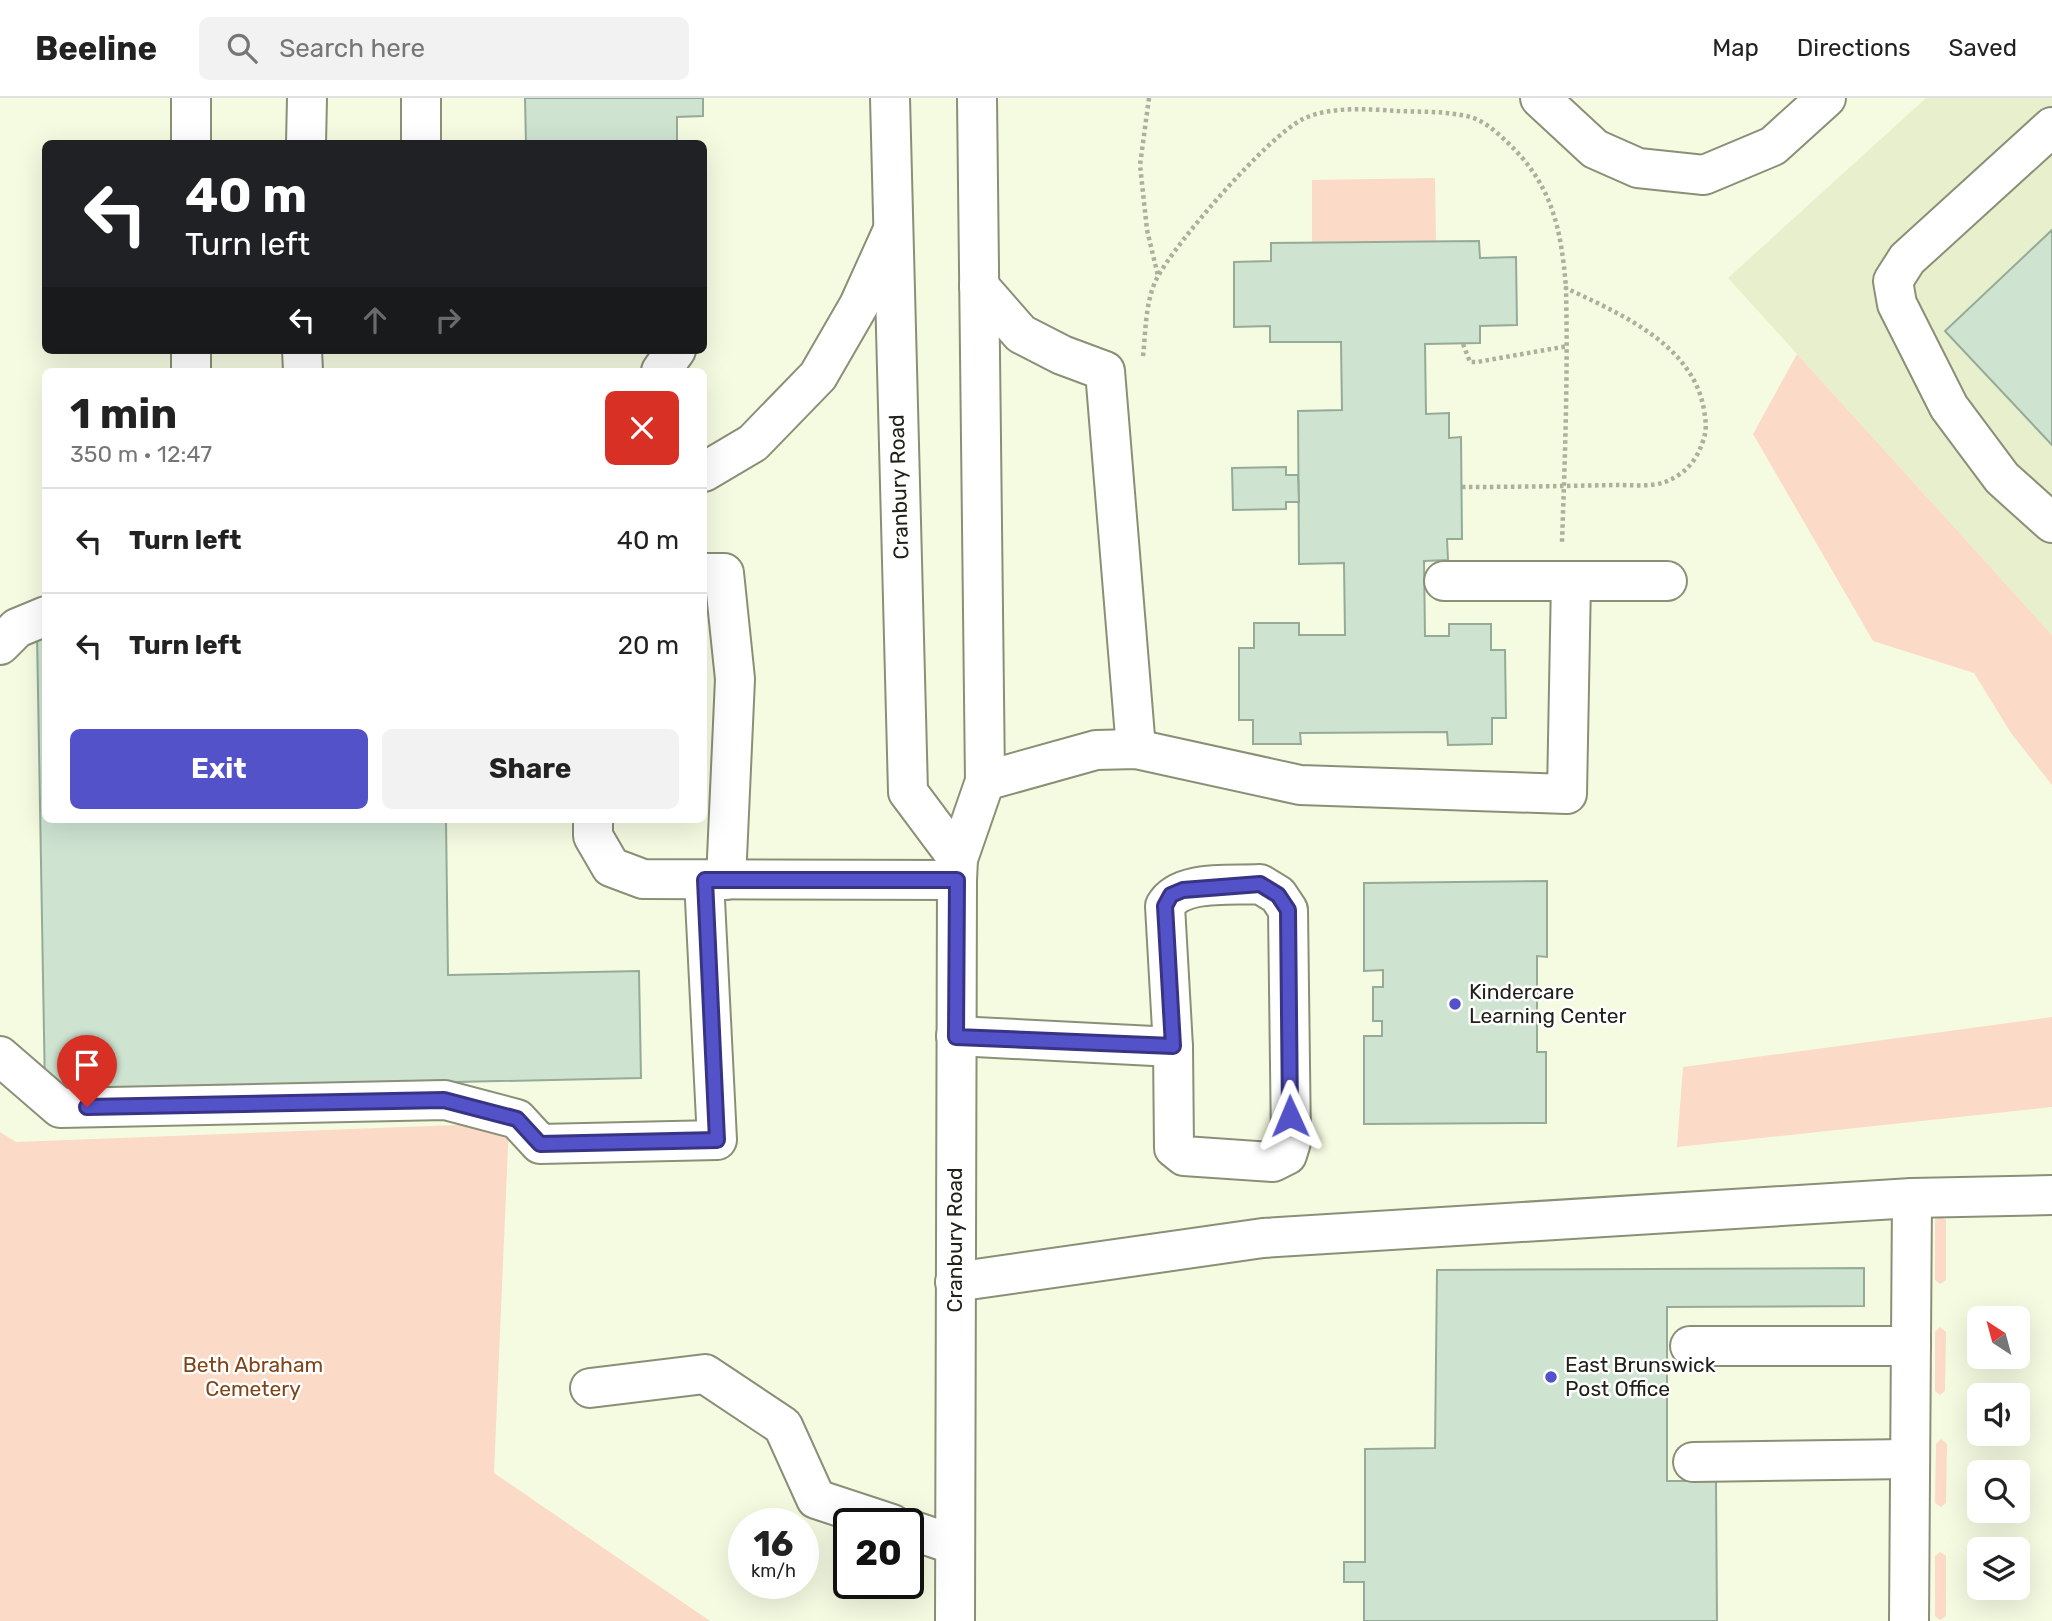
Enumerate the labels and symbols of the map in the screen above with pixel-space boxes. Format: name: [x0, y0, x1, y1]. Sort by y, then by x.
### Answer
street label: Cranbury Road: [883, 414, 914, 560]
place label: Kindercare Learning Center: [1469, 979, 1626, 1028]
marker: Kindercare Learning Center: [1447, 996, 1463, 1012]
pin: [57, 1035, 117, 1107]
position arrow: [1253, 1079, 1327, 1153]
street label: Cranbury Road: [942, 1167, 967, 1313]
north arrow: [1967, 1306, 2030, 1368]
park label: Beth Abraham Cemetery: [183, 1352, 323, 1401]
place label: East Brunswick Post Office: [1565, 1352, 1716, 1401]
marker: East Brunswick Post Office: [1543, 1369, 1559, 1385]
speed limit sign: 20: [833, 1508, 924, 1599]

